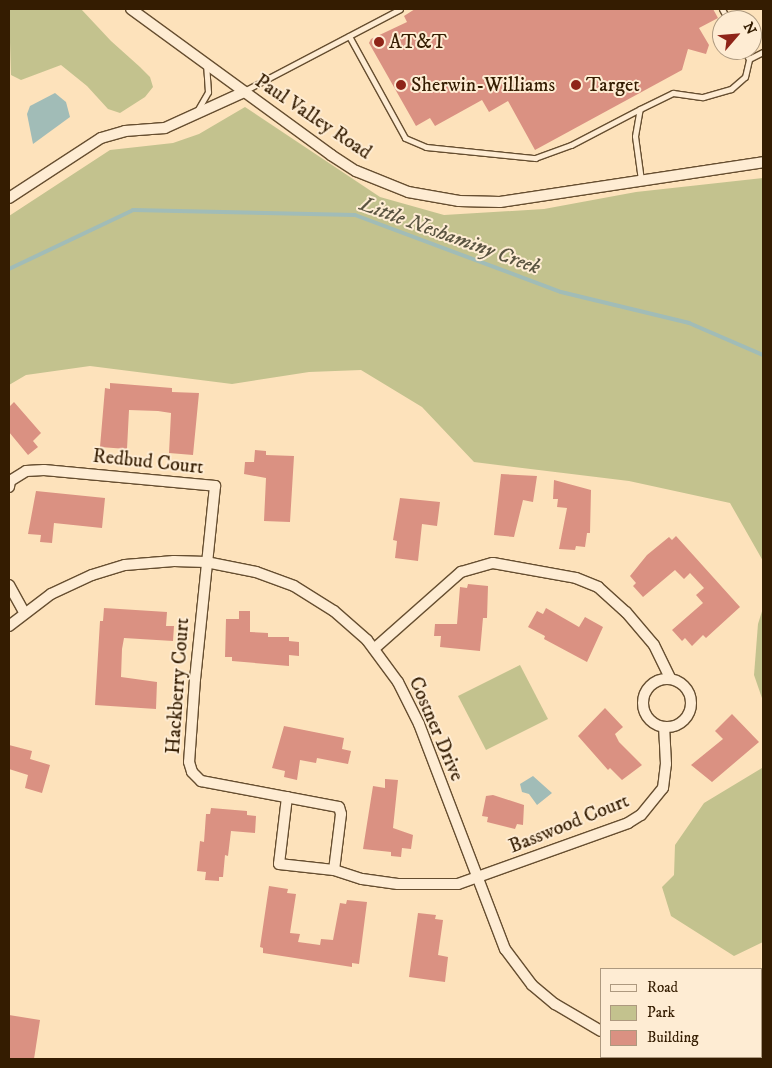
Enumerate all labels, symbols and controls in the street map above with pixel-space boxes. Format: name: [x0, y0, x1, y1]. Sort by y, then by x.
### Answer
north arrow: [712, 10, 762, 60]
text: N: [739, 19, 760, 38]
place label: AT&T: [389, 30, 447, 54]
marker: AT&T: [373, 36, 385, 48]
street label: Paul Valley Road: [250, 69, 376, 165]
place label: Sherwin-Williams: [411, 73, 555, 97]
place label: Target: [586, 73, 640, 97]
marker: Sherwin-Williams: [395, 79, 407, 91]
marker: Target: [570, 79, 582, 91]
water label: Little Neshaminy Creek: [356, 192, 544, 280]
street label: Redbud Court: [91, 444, 205, 480]
street label: Hackberry Court: [161, 617, 195, 755]
street label: Costner Drive: [403, 673, 469, 785]
street label: Basswood Court: [505, 789, 633, 859]
legend: [600, 968, 762, 1058]
text: Road: [647, 978, 678, 997]
text: Park: [647, 1003, 675, 1022]
text: Building: [647, 1028, 699, 1047]

